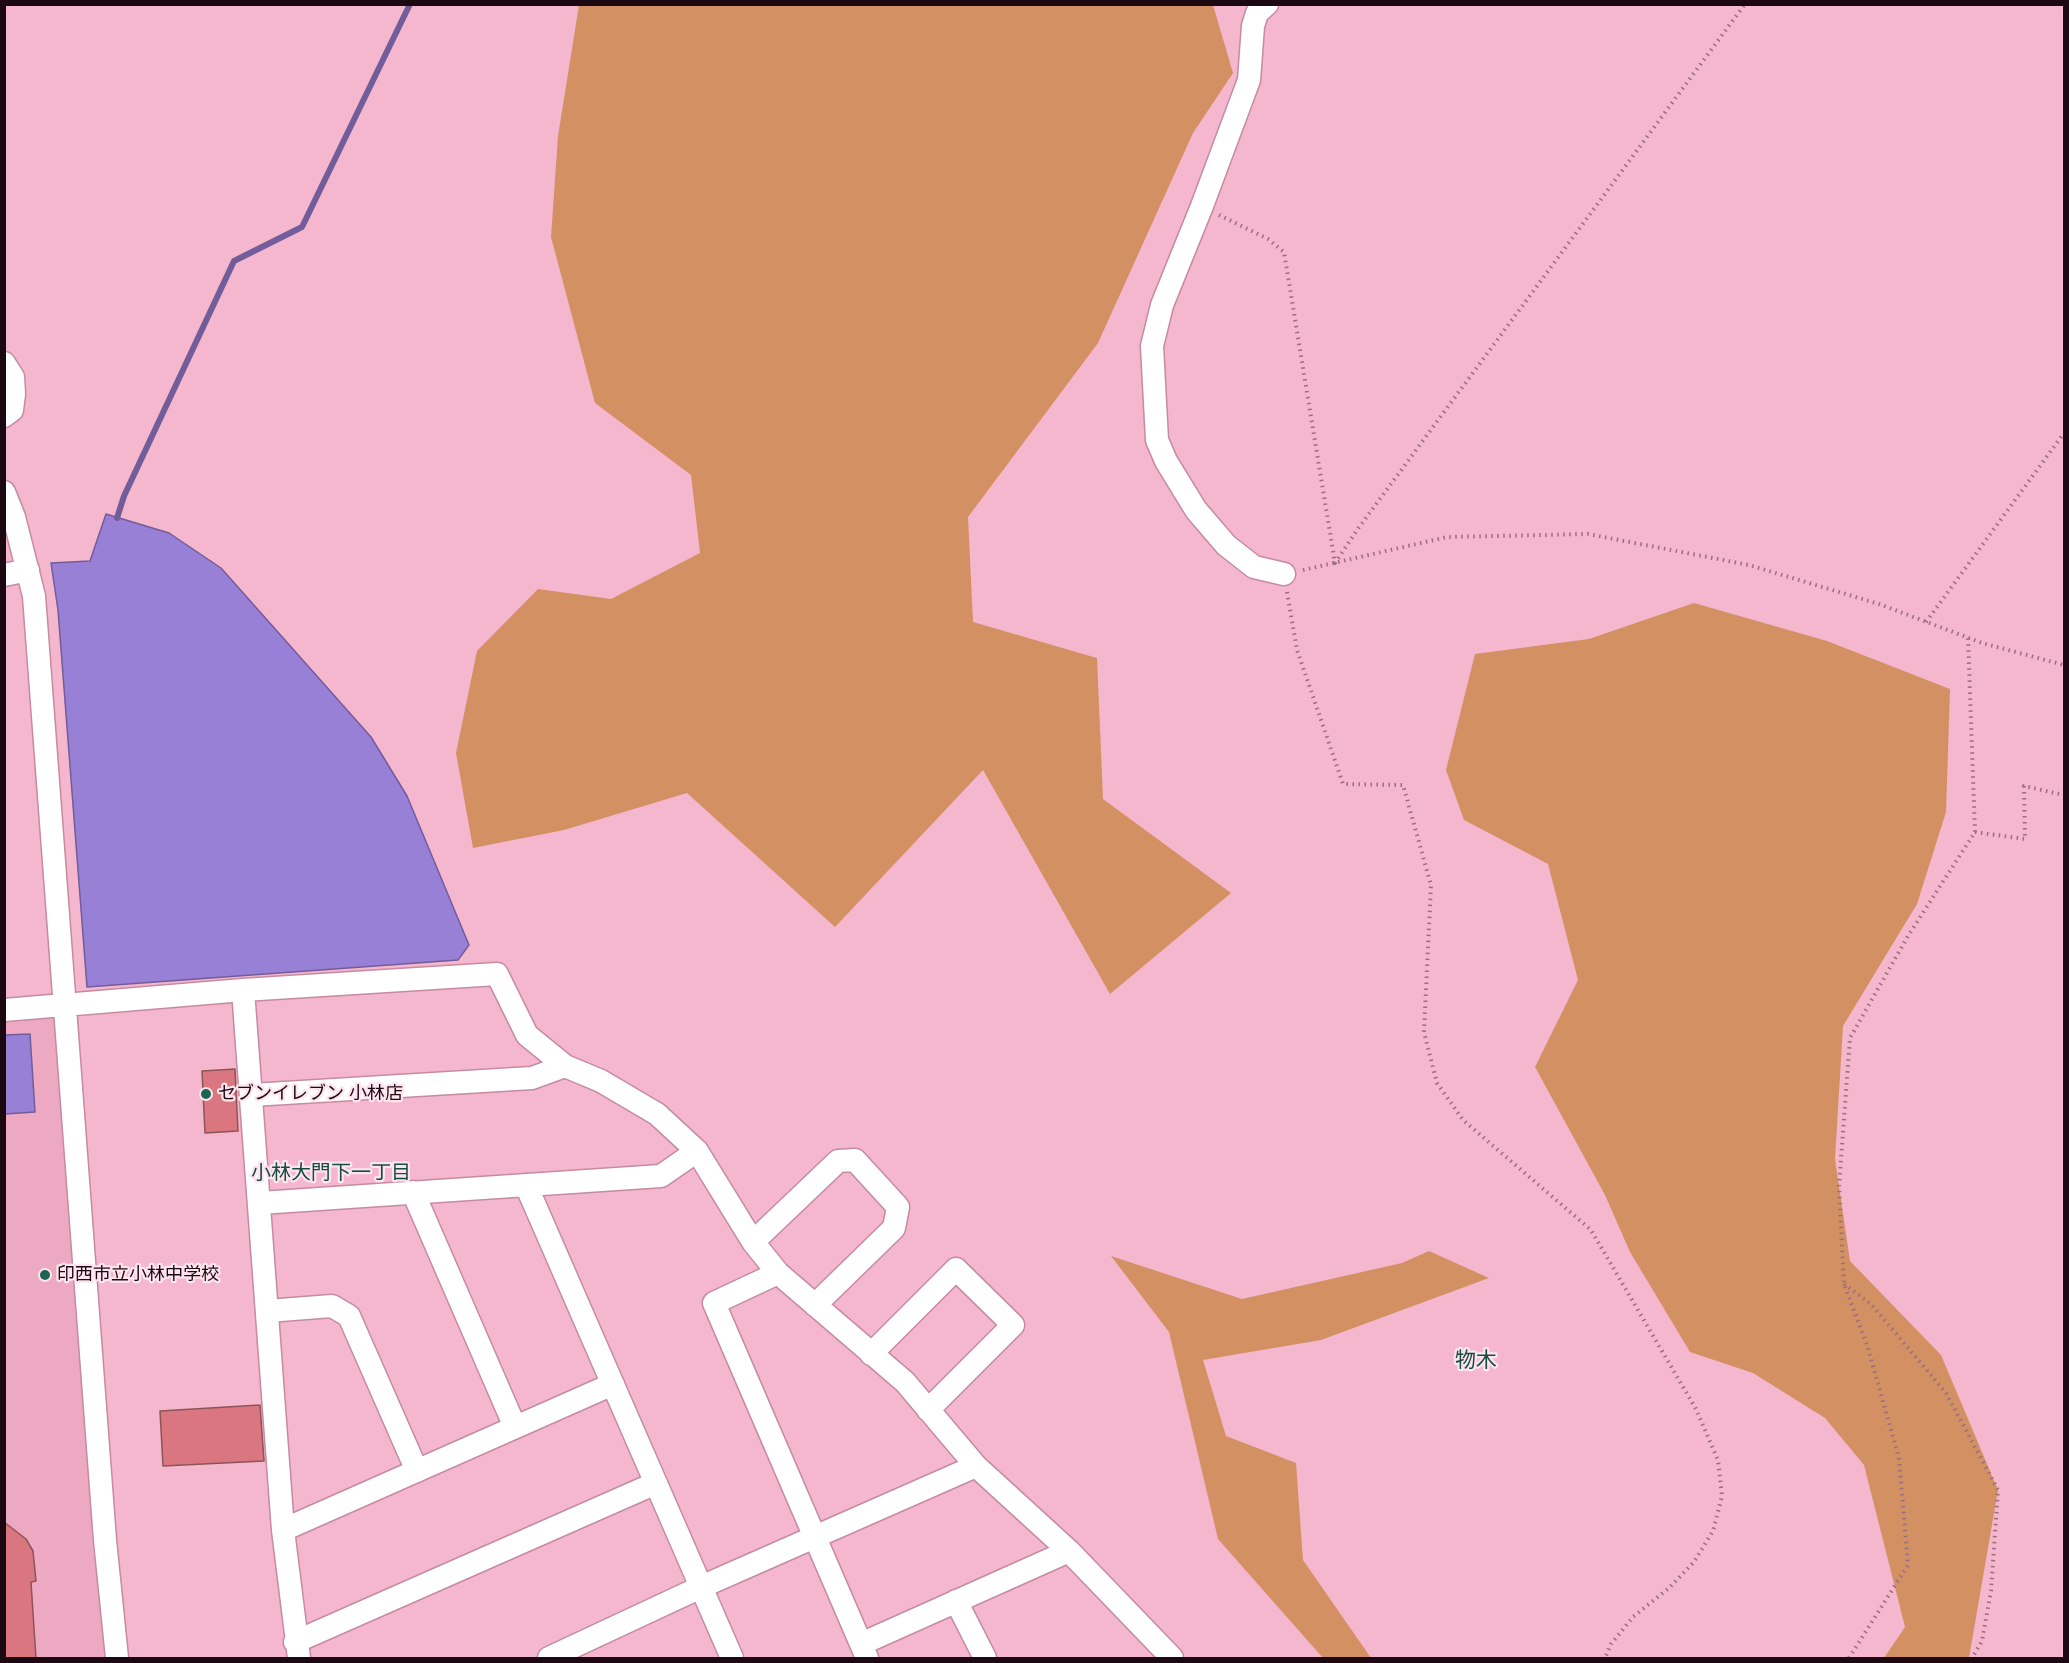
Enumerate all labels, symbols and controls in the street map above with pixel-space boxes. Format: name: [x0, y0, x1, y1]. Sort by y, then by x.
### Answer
place label: セブンイレブン 小林店: [218, 1083, 403, 1105]
marker: セブンイレブン 小林店: [199, 1087, 213, 1101]
district label: 小林大門下一丁目: [251, 1161, 411, 1185]
place label: 印西市立小林中学校: [57, 1264, 219, 1286]
marker: 印西市立小林中学校: [38, 1268, 52, 1282]
district label: 物木: [1455, 1348, 1497, 1374]

